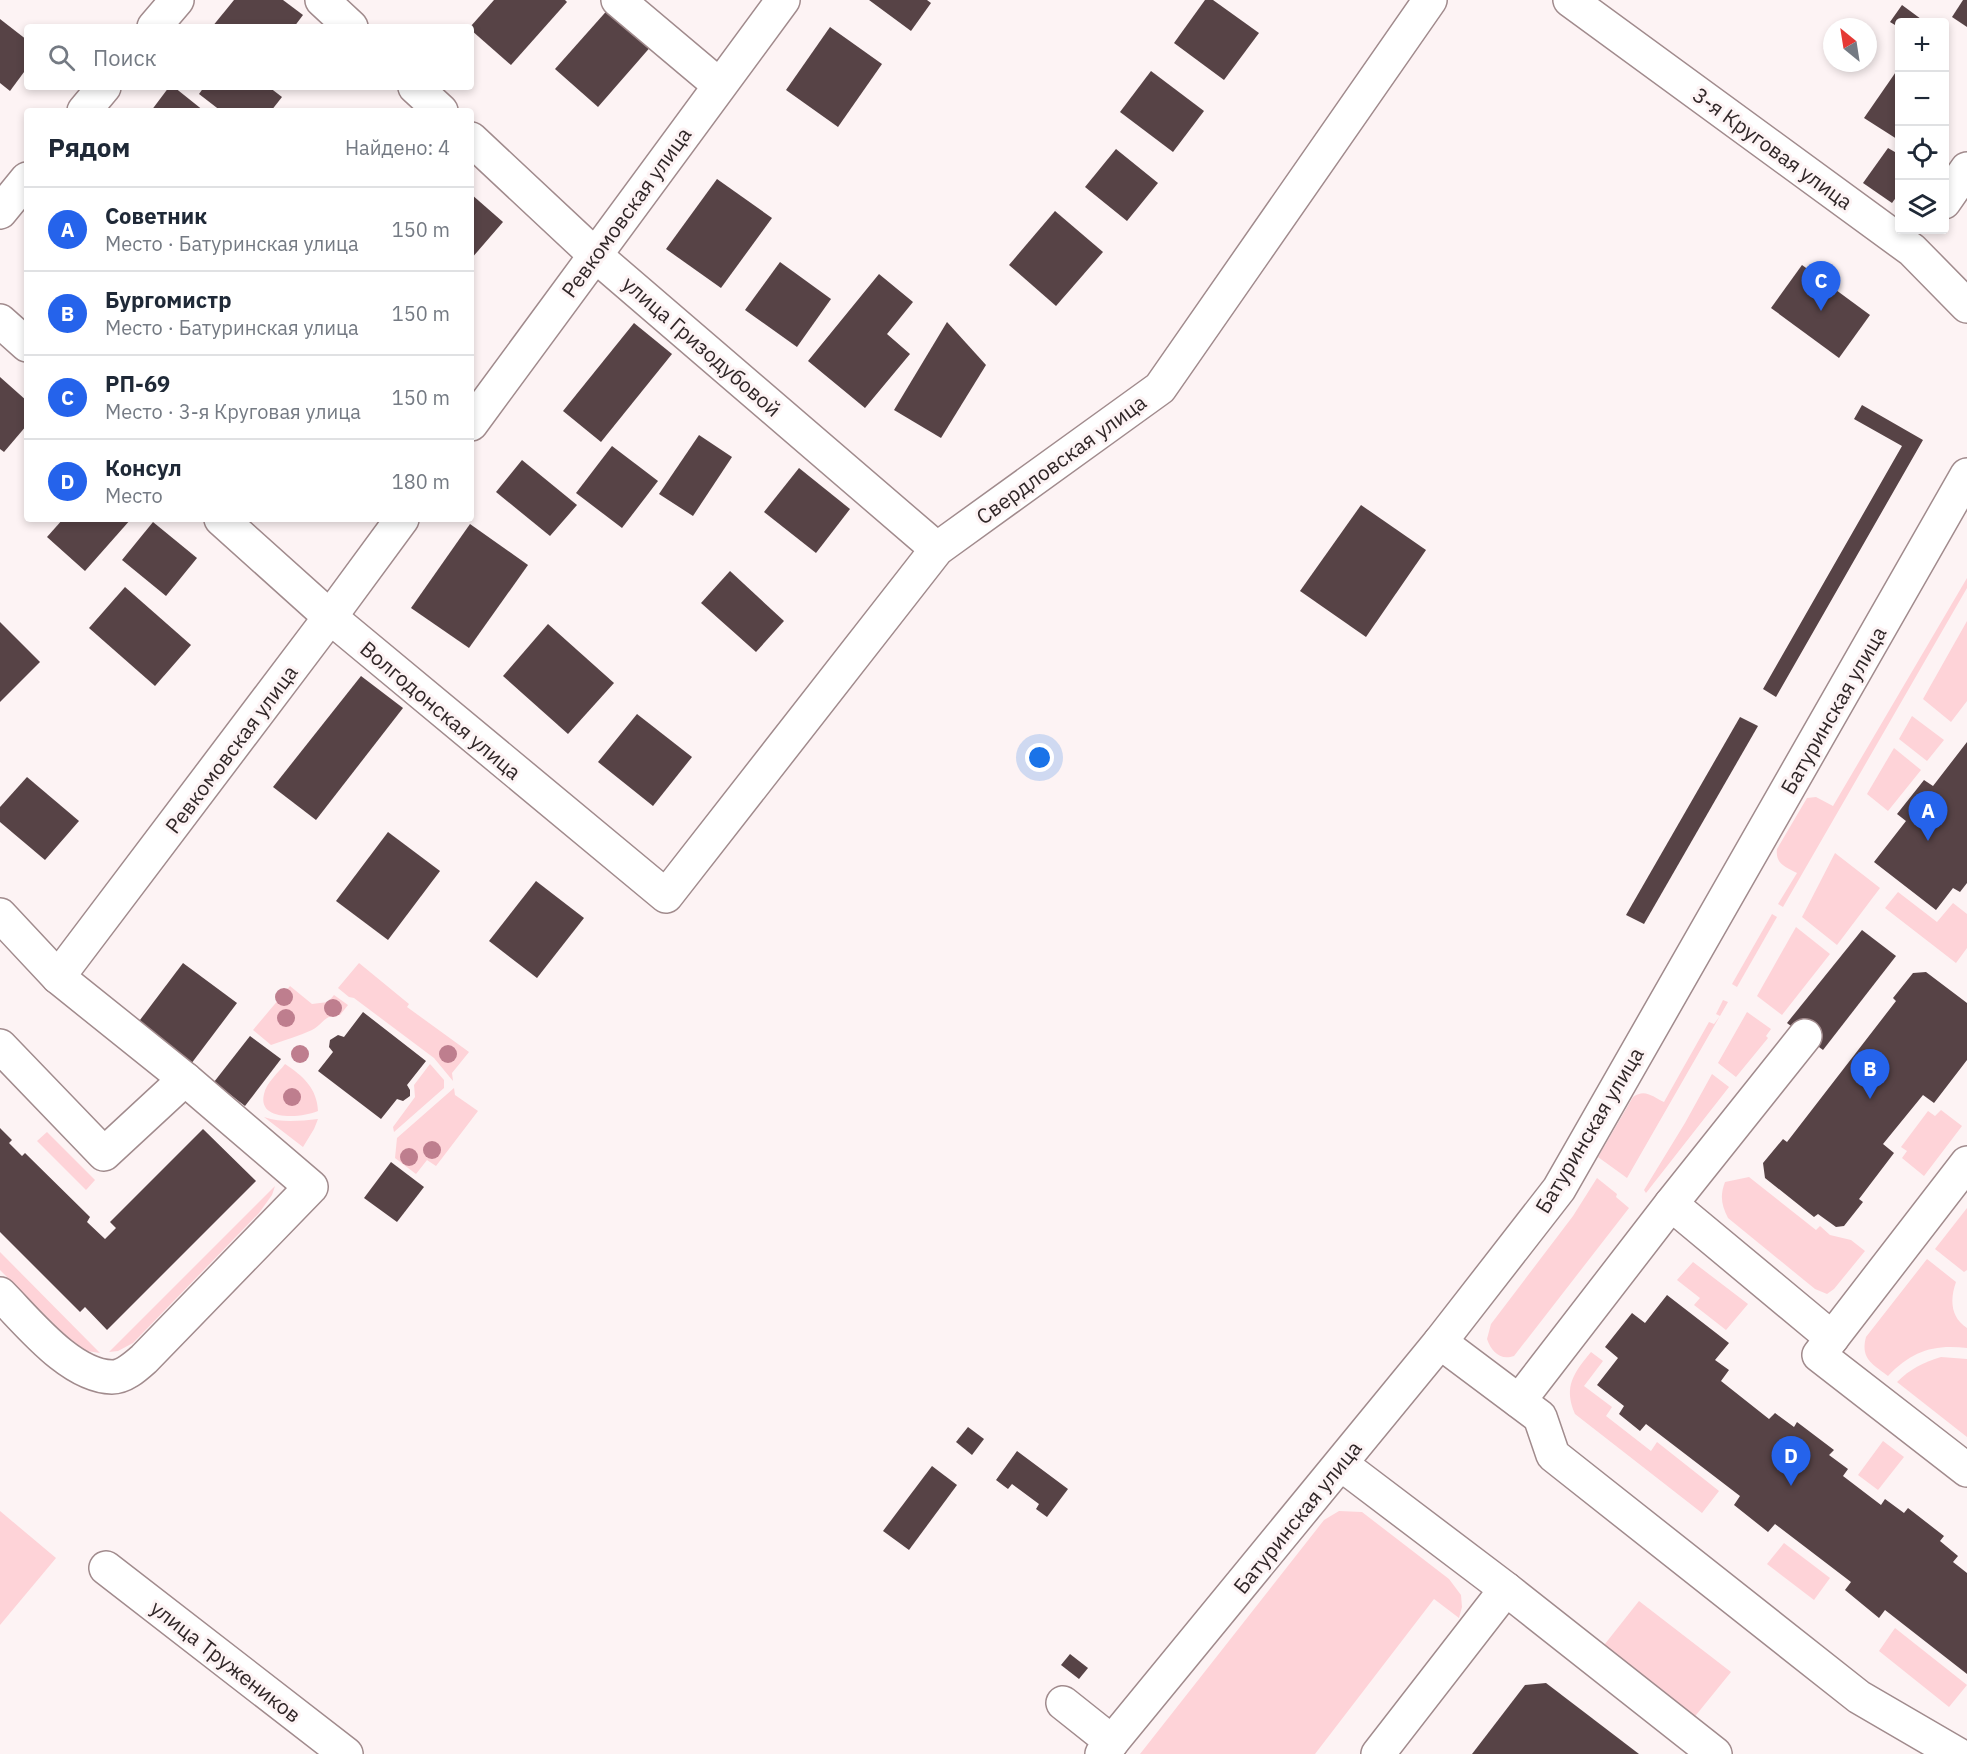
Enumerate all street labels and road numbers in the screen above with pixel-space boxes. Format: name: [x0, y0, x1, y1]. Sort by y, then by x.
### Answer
street label: 3-я Круговая улица: [1687, 80, 1859, 216]
street label: Ревкомовская улица: [555, 121, 697, 303]
street label: улица Гризодубовой: [617, 269, 787, 423]
street label: Свердловская улица: [970, 388, 1152, 530]
street label: Батуринская улица: [1774, 621, 1892, 799]
street label: Волгодонская улица: [355, 634, 527, 786]
street label: Ревкомовская улица: [158, 659, 304, 839]
street label: Батуринская улица: [1528, 1042, 1650, 1218]
street label: Батуринская улица: [1227, 1435, 1367, 1599]
street label: улица Тружеников: [145, 1593, 307, 1729]

